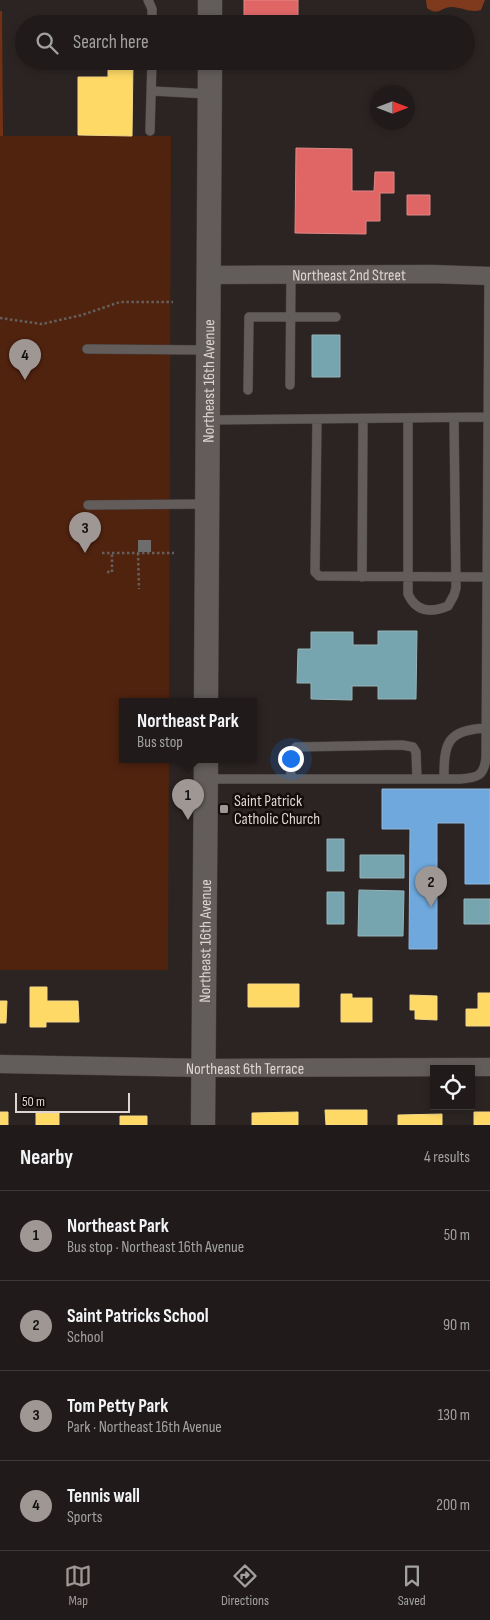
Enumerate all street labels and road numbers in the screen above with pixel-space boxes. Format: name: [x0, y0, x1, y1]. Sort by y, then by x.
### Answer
street label: Northeast 2nd Street: [292, 266, 406, 286]
street label: Northeast 16th Avenue: [200, 319, 219, 443]
street label: Northeast 16th Avenue: [196, 879, 216, 1003]
street label: Northeast 6th Terrace: [186, 1060, 304, 1079]

